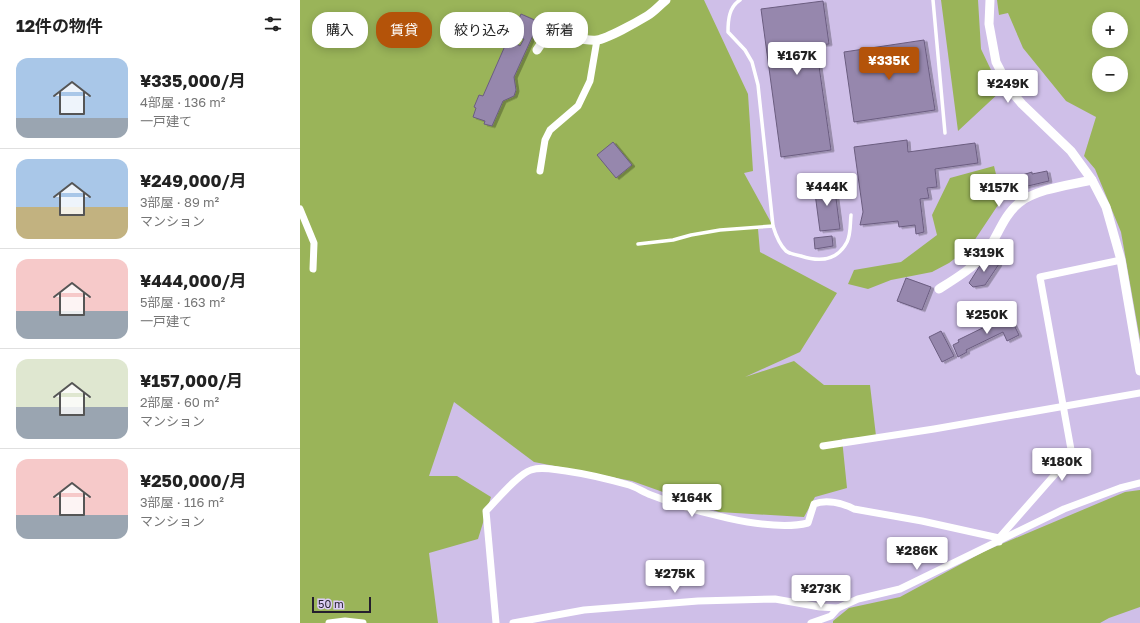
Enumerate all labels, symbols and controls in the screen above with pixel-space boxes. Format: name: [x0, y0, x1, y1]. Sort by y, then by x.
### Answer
chip: 購入: [312, 12, 368, 48]
chip: 賃貸: [376, 12, 432, 48]
chip: 絞り込み: [440, 12, 524, 48]
chip: 新着: [532, 12, 588, 48]
map controls: [1092, 12, 1128, 92]
button: +: [1092, 12, 1128, 48]
icon: filters: [262, 13, 284, 35]
text: 12件の物件: [16, 15, 103, 36]
pin: ¥167K: [769, 42, 825, 76]
text: ¥167K: [777, 47, 817, 63]
pin: ¥335K: [861, 47, 917, 81]
text: ¥335K: [868, 52, 910, 68]
button: −: [1092, 56, 1128, 92]
text: ¥335,000/月: [140, 70, 246, 91]
pin: ¥249K: [980, 70, 1036, 104]
icon: home: [48, 74, 96, 122]
text: ¥249K: [987, 75, 1029, 91]
text: 4部屋 · 136 m²: [140, 94, 226, 110]
text: 一戸建て: [140, 113, 192, 129]
text: ¥249,000/月: [140, 170, 247, 191]
pin: ¥444K: [799, 173, 855, 207]
pin: ¥157K: [971, 174, 1027, 208]
icon: home: [48, 175, 96, 223]
text: ¥444K: [806, 178, 848, 194]
text: ¥157K: [979, 179, 1019, 195]
text: 3部屋 · 89 m²: [140, 194, 219, 210]
text: マンション: [140, 213, 205, 229]
pin: ¥319K: [956, 239, 1012, 273]
text: ¥319K: [964, 244, 1004, 260]
text: ¥444,000/月: [140, 270, 247, 291]
icon: home: [48, 275, 96, 323]
text: 5部屋 · 163 m²: [140, 294, 225, 310]
pin: ¥250K: [959, 301, 1015, 335]
text: ¥250K: [966, 306, 1008, 322]
text: 一戸建て: [140, 313, 192, 329]
text: ¥157,000/月: [140, 370, 243, 391]
icon: home: [48, 375, 96, 423]
text: 2部屋 · 60 m²: [140, 394, 219, 410]
text: マンション: [140, 413, 205, 429]
pin: ¥180K: [1034, 448, 1090, 482]
text: ¥180K: [1041, 453, 1083, 469]
text: ¥250,000/月: [140, 470, 247, 491]
icon: home: [48, 475, 96, 523]
pin: ¥164K: [664, 484, 720, 518]
text: ¥164K: [671, 489, 713, 505]
text: 3部屋 · 116 m²: [140, 494, 224, 510]
text: マンション: [140, 513, 205, 529]
pin: ¥286K: [889, 537, 945, 571]
text: ¥286K: [896, 542, 938, 558]
pin: ¥275K: [647, 560, 703, 594]
text: ¥275K: [655, 565, 695, 581]
pin: ¥273K: [793, 575, 849, 609]
text: ¥273K: [801, 580, 841, 596]
scale bar: [312, 595, 371, 614]
text: 50 m: [318, 597, 344, 610]

